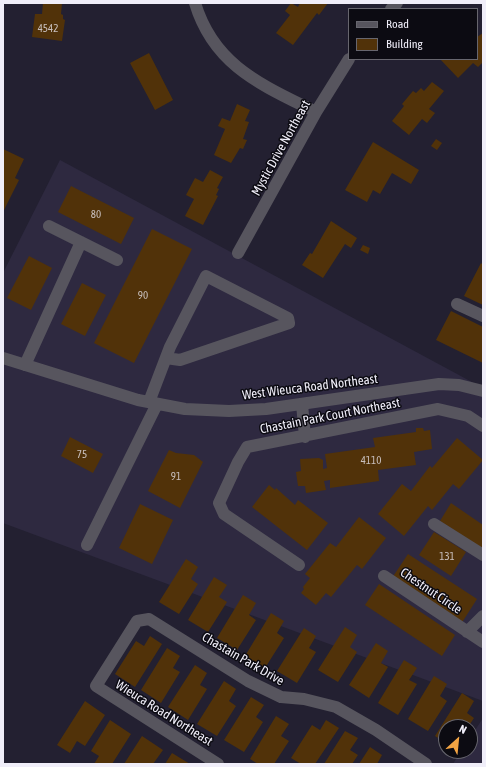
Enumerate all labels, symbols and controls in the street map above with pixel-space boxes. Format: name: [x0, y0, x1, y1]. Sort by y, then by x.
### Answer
legend: [348, 8, 478, 60]
text: Road: [386, 17, 409, 31]
house number: 4542: [38, 22, 58, 36]
text: Building: [386, 37, 423, 51]
street label: Mystic Drive Northeast: [248, 98, 314, 198]
house number: 80: [91, 208, 101, 222]
house number: 90: [138, 289, 148, 303]
street label: West Wieuca Road Northeast: [241, 371, 379, 403]
street label: Chastain Park Court Northeast: [259, 395, 401, 437]
house number: 75: [77, 448, 87, 462]
house number: 4110: [361, 454, 381, 468]
house number: 91: [171, 470, 181, 484]
house number: 131: [439, 550, 455, 564]
street label: Chestnut Circle: [397, 565, 465, 617]
street label: Chastain Park Drive: [199, 629, 287, 689]
street label: Wieuca Road Northeast: [113, 677, 215, 749]
north arrow: [438, 719, 478, 759]
text: N: [457, 722, 469, 736]

